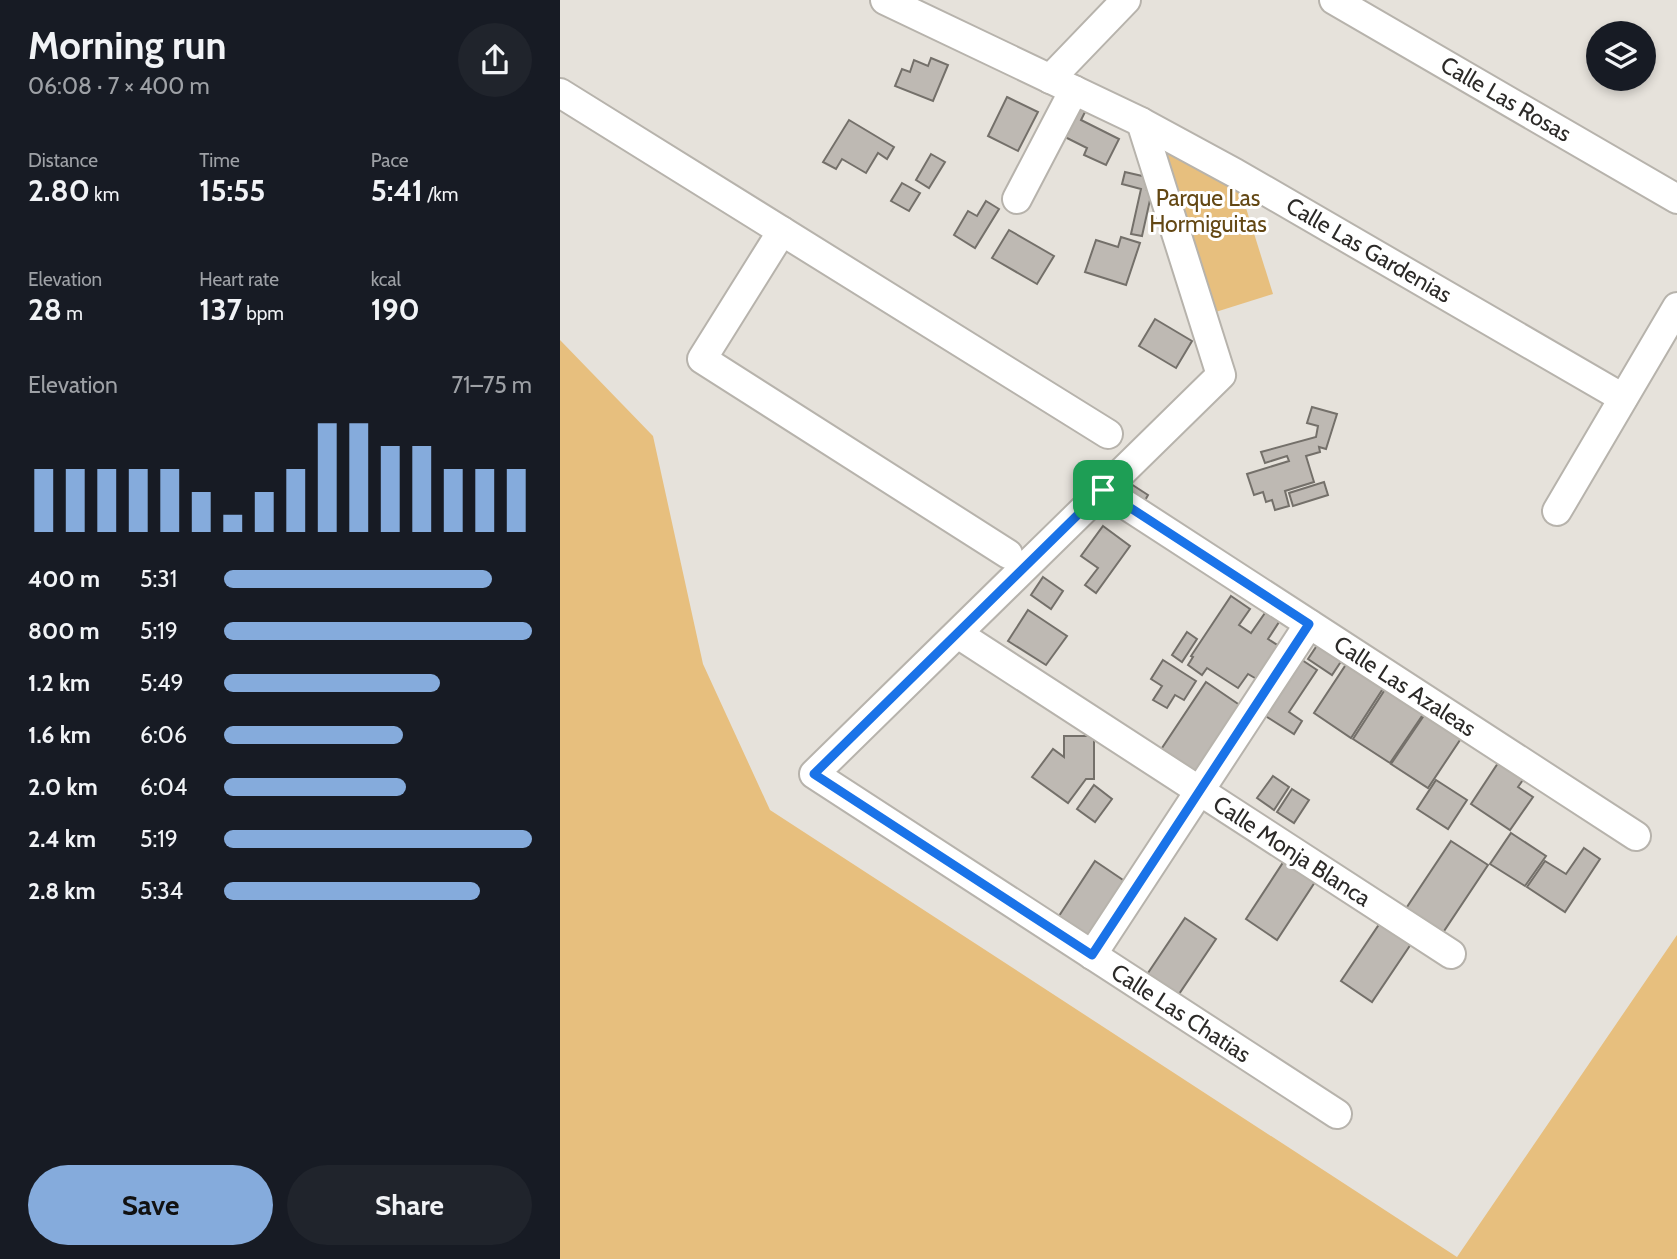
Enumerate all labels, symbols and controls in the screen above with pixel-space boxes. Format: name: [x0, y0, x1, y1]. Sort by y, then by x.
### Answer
map controls: [1586, 21, 1656, 91]
button: layers: [1586, 21, 1656, 91]
text: Morning run: [28, 22, 227, 69]
button: share: [458, 23, 532, 97]
street label: Calle Las Rosas: [1436, 50, 1576, 148]
text: 06:08 · 7 × 400 m: [28, 72, 210, 100]
text: Distance: [28, 149, 98, 172]
text: Time: [199, 149, 240, 172]
text: Pace: [371, 149, 409, 172]
text: 2.80: [28, 172, 90, 209]
text: 15:55: [199, 172, 265, 209]
text: 5:41: [371, 172, 423, 209]
text: km: [90, 183, 119, 206]
text: /km: [423, 183, 458, 206]
park label: Parque Las Hormiguitas: [1149, 184, 1267, 238]
street label: Calle Las Gardenias: [1281, 191, 1457, 309]
text: Elevation: [28, 268, 102, 291]
text: Heart rate: [199, 268, 279, 291]
text: kcal: [371, 268, 401, 291]
text: 28: [28, 291, 62, 328]
text: 137: [199, 291, 242, 328]
text: 190: [371, 291, 420, 328]
text: m: [62, 302, 83, 325]
text: bpm: [242, 302, 284, 325]
text: Elevation: [28, 371, 118, 399]
text: 71–75 m: [452, 371, 532, 399]
pin: [1073, 460, 1133, 520]
icon: arrive: [1084, 471, 1122, 509]
text: 400 m: [28, 565, 100, 593]
text: 5:31: [140, 565, 177, 593]
text: 800 m: [28, 617, 100, 645]
text: 5:19: [140, 617, 178, 645]
street label: Calle Las Azaleas: [1329, 630, 1481, 742]
text: 1.2 km: [28, 669, 90, 697]
text: 5:49: [140, 669, 184, 697]
text: 1.6 km: [28, 721, 91, 749]
text: 6:06: [140, 721, 187, 749]
text: 2.0 km: [28, 773, 98, 801]
text: 6:04: [140, 773, 187, 801]
street label: Calle Monja Blanca: [1208, 790, 1376, 912]
text: 2.4 km: [28, 825, 96, 853]
text: 5:19: [140, 825, 178, 853]
text: 2.8 km: [28, 877, 95, 905]
text: 5:34: [140, 877, 183, 905]
street label: Calle Las Chatias: [1106, 957, 1256, 1069]
button: Save: [28, 1165, 273, 1245]
button: Share: [287, 1165, 532, 1245]

